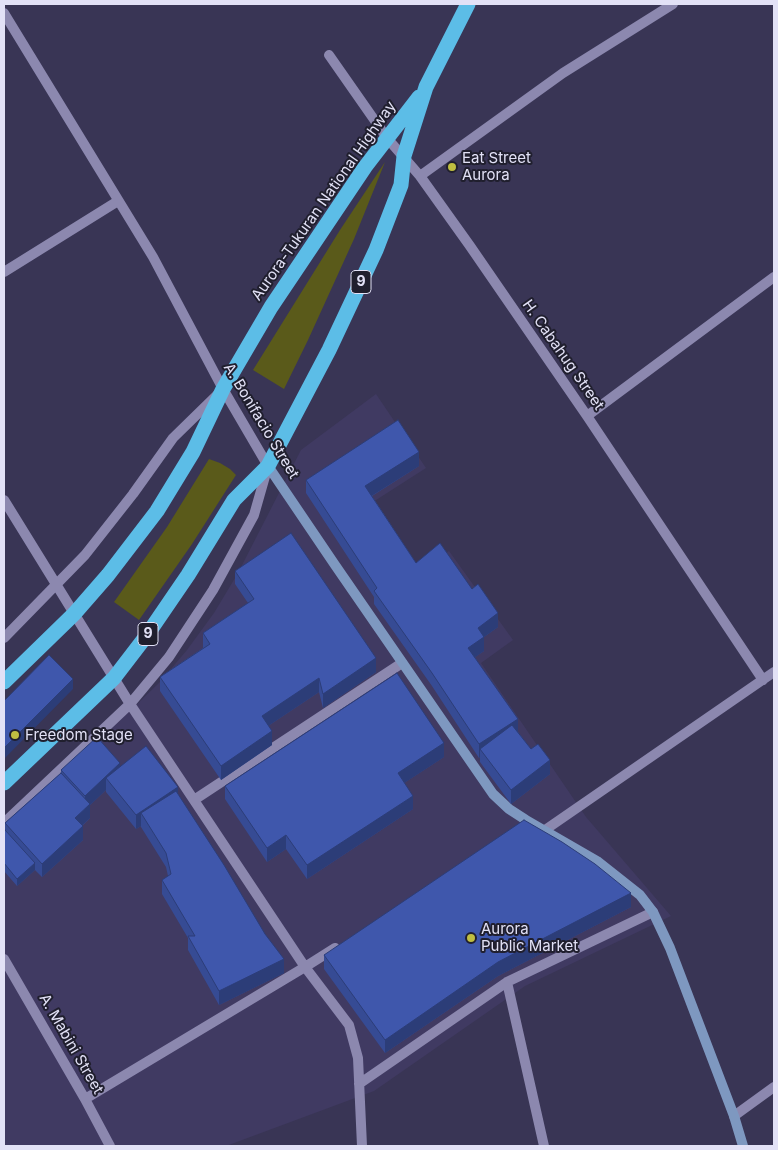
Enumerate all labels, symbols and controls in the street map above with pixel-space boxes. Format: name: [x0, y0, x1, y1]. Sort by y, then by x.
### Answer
street label: Aurora-Tukuran National Highway: [248, 98, 400, 304]
place label: Eat Street Aurora: [462, 149, 531, 184]
marker: Eat Street Aurora: [446, 161, 458, 173]
road number: 9: [351, 270, 371, 294]
street label: H. Cabahug Street: [518, 296, 608, 414]
street label: A. Bonifacio Street: [219, 360, 303, 482]
road number: 9: [138, 622, 158, 646]
place label: Freedom Stage: [25, 726, 133, 744]
marker: Freedom Stage: [9, 729, 21, 741]
place label: Aurora Public Market: [481, 920, 578, 955]
marker: Aurora Public Market: [465, 932, 477, 944]
street label: A. Mabini Street: [35, 991, 107, 1097]

